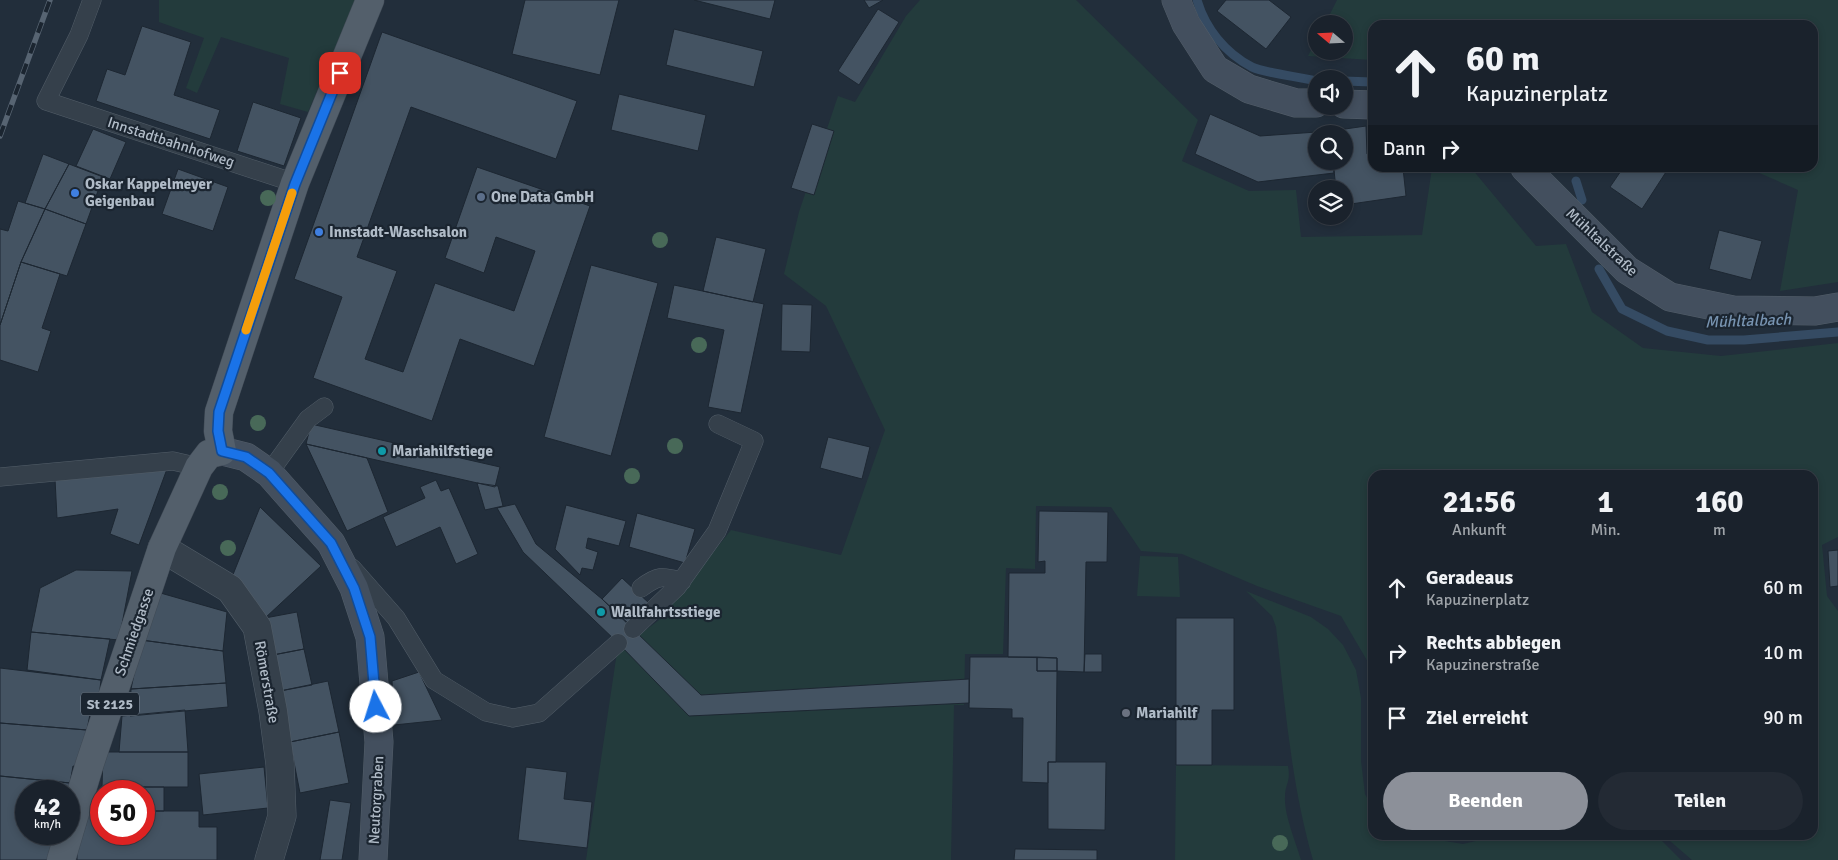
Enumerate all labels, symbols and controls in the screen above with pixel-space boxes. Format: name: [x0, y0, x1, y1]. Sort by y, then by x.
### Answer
north arrow: [1308, 15, 1352, 60]
map controls: [1308, 15, 1353, 225]
text: 60 m: [1466, 37, 1540, 80]
icon: ahead: [1383, 40, 1448, 105]
pin: [319, 52, 361, 94]
icon: arrive: [326, 59, 354, 87]
button: sound: [1308, 70, 1353, 115]
text: Kapuzinerplatz: [1466, 80, 1608, 107]
street label: Innstadtbahnhofweg: [105, 113, 237, 171]
button: search: [1308, 125, 1353, 170]
icon: right: [1436, 135, 1464, 163]
text: Dann: [1383, 137, 1426, 161]
place label: Oskar Kappelmeyer Geigenbau: [85, 175, 212, 210]
button: layers: [1308, 180, 1353, 225]
marker: Oskar Kappelmeyer Geigenbau: [69, 187, 81, 199]
place label: One Data GmbH: [491, 188, 594, 206]
marker: One Data GmbH: [475, 191, 487, 203]
street label: Mühltalstraße: [1562, 204, 1642, 280]
place label: Innstadt-Waschsalon: [329, 223, 467, 241]
marker: Innstadt-Waschsalon: [313, 226, 325, 238]
water label: Mühltalbach: [1705, 309, 1793, 332]
place label: Mariahilfstiege: [392, 442, 493, 460]
marker: Mariahilfstiege: [376, 445, 388, 457]
text: 21:56: [1442, 484, 1516, 521]
text: 1: [1597, 484, 1614, 521]
text: 160: [1695, 484, 1744, 521]
text: Ankunft: [1452, 520, 1506, 540]
text: Min.: [1590, 520, 1621, 540]
text: m: [1713, 520, 1726, 540]
text: Geradeaus: [1426, 566, 1513, 590]
icon: ahead: [1383, 574, 1411, 602]
text: 60 m: [1763, 576, 1803, 600]
street label: Schmiedgasse: [111, 586, 157, 678]
text: Kapuzinerplatz: [1426, 590, 1529, 610]
place label: Wallfahrtsstiege: [611, 603, 721, 621]
marker: Wallfahrtsstiege: [595, 606, 607, 618]
text: Rechts abbiegen: [1426, 631, 1561, 655]
street label: Römerstraße: [251, 639, 283, 725]
icon: right: [1383, 639, 1411, 667]
text: 10 m: [1763, 641, 1803, 665]
text: Kapuzinerstraße: [1426, 655, 1540, 675]
position arrow: [349, 680, 401, 732]
road number: St 2125: [81, 692, 139, 716]
place label: Mariahilf: [1136, 704, 1199, 722]
icon: arrive: [1383, 704, 1411, 732]
text: Ziel erreicht: [1426, 706, 1528, 730]
text: 90 m: [1763, 706, 1803, 730]
marker: Mariahilf: [1120, 707, 1132, 719]
street label: Neutorgraben: [365, 755, 387, 845]
button: Beenden: [1383, 772, 1588, 830]
button: Teilen: [1598, 772, 1803, 830]
speed limit sign: 50: [90, 780, 155, 845]
text: 42: [34, 791, 61, 822]
text: km/h: [34, 817, 61, 832]

